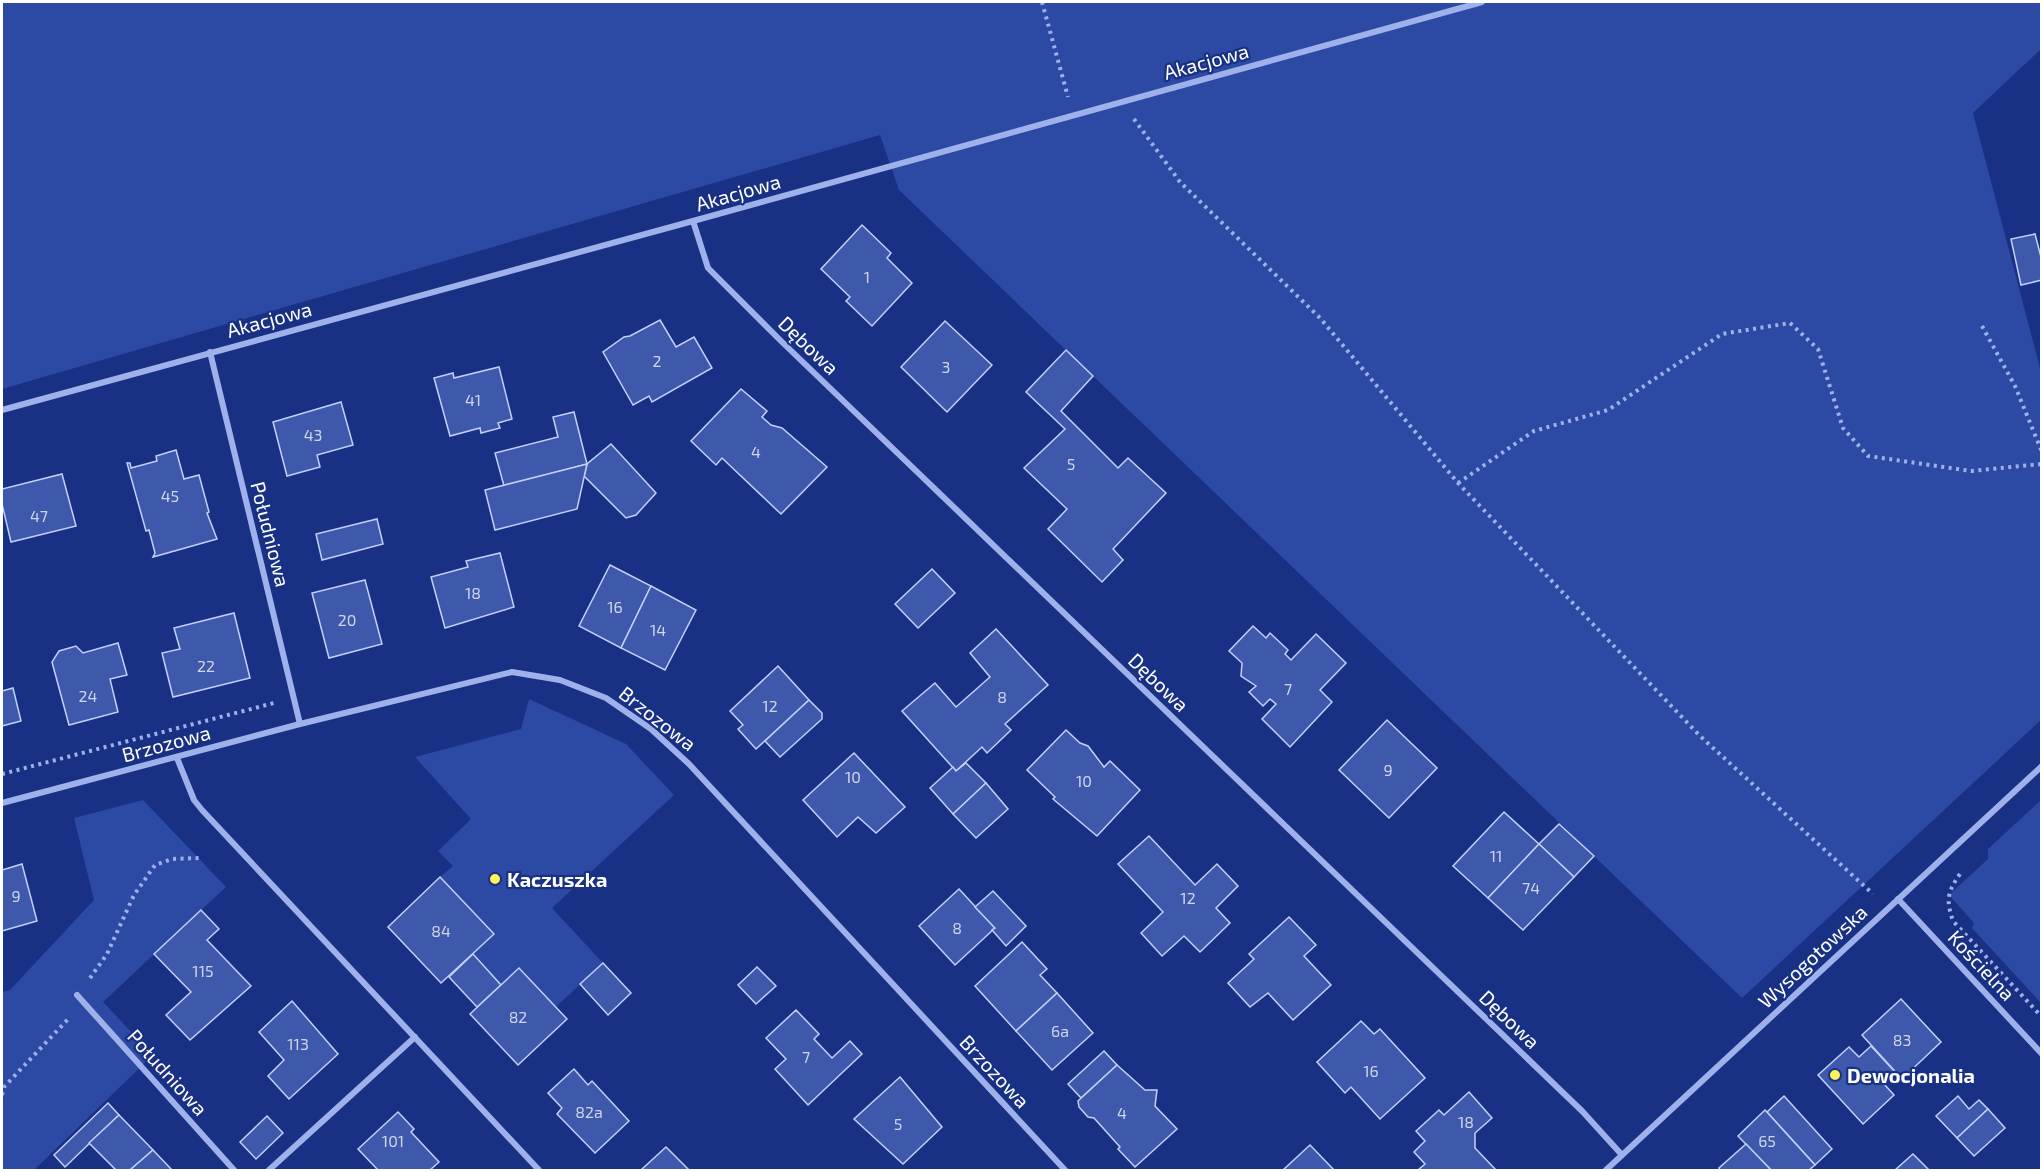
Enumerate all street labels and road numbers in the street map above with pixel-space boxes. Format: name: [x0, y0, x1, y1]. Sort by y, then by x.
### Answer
street label: Akacjowa: [1161, 38, 1251, 84]
street label: Akacjowa: [693, 168, 783, 216]
street label: Akacjowa: [224, 296, 314, 342]
street label: Dębowa: [774, 311, 844, 379]
street label: Południowa: [246, 479, 296, 589]
street label: Dębowa: [1124, 648, 1194, 716]
street label: Brzozowa: [615, 681, 701, 755]
street label: Brzozowa: [119, 720, 213, 766]
street label: Wysogotowska: [1753, 899, 1871, 1013]
street label: Kościelna: [1944, 925, 2020, 1005]
street label: Dębowa: [1475, 985, 1545, 1053]
street label: Południowa: [123, 1024, 213, 1120]
street label: Brzozowa: [955, 1030, 1035, 1112]

